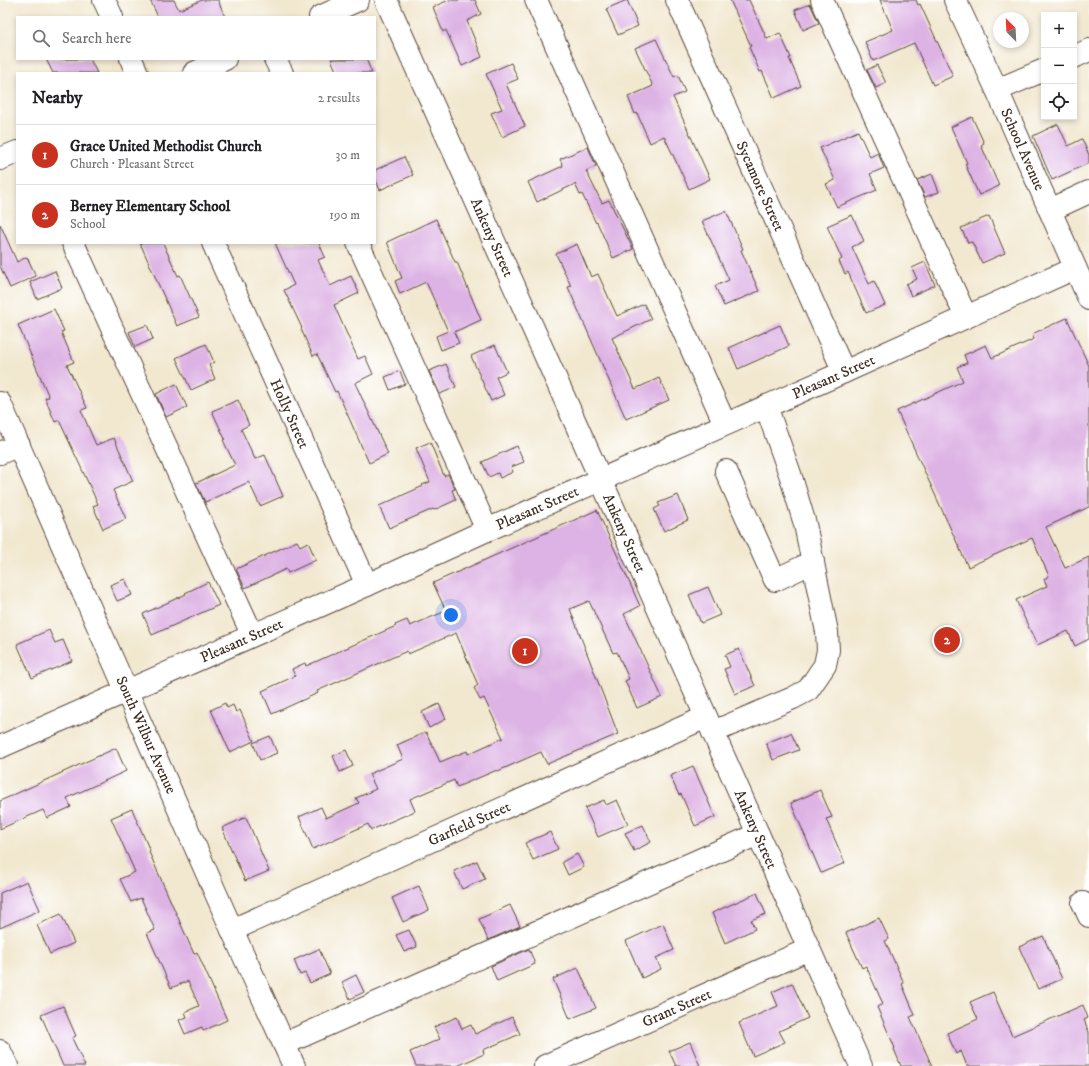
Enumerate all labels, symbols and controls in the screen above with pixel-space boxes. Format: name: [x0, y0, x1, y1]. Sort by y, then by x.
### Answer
north arrow: [993, 12, 1029, 48]
map controls: [1041, 12, 1077, 120]
button: +: [1041, 12, 1077, 48]
search box: [16, 16, 376, 60]
icon: search: [30, 27, 52, 49]
text: Search here: [62, 29, 131, 48]
button: −: [1041, 48, 1077, 84]
button: locate: [1041, 84, 1077, 120]
text: Nearby: [32, 87, 82, 109]
text: 2 results: [318, 90, 360, 106]
street label: School Avenue: [997, 105, 1049, 193]
text: Grace United Methodist Church: [70, 137, 262, 156]
street label: Sycamore Street: [732, 138, 789, 234]
text: 1: [43, 147, 47, 163]
text: 30 m: [336, 147, 360, 163]
text: Church · Pleasant Street: [70, 156, 194, 172]
street label: Ankeny Street: [466, 195, 518, 280]
text: Berney Elementary School: [70, 197, 230, 216]
text: 2: [42, 207, 48, 223]
text: 190 m: [329, 207, 360, 223]
text: School: [70, 216, 106, 232]
street label: Pleasant Street: [789, 350, 878, 403]
street label: Holly Street: [266, 376, 314, 451]
street label: Pleasant Street: [493, 481, 582, 534]
street label: Ankeny Street: [599, 491, 650, 576]
your location: [441, 605, 461, 625]
street label: Pleasant Street: [197, 614, 286, 667]
pin: 2: [934, 625, 960, 655]
pin: 1: [512, 636, 538, 666]
street label: South Wilbur Avenue: [112, 673, 180, 797]
street label: Ankeny Street: [730, 787, 782, 872]
street label: Garfield Street: [425, 797, 513, 850]
street label: Grant Street: [639, 984, 714, 1031]

